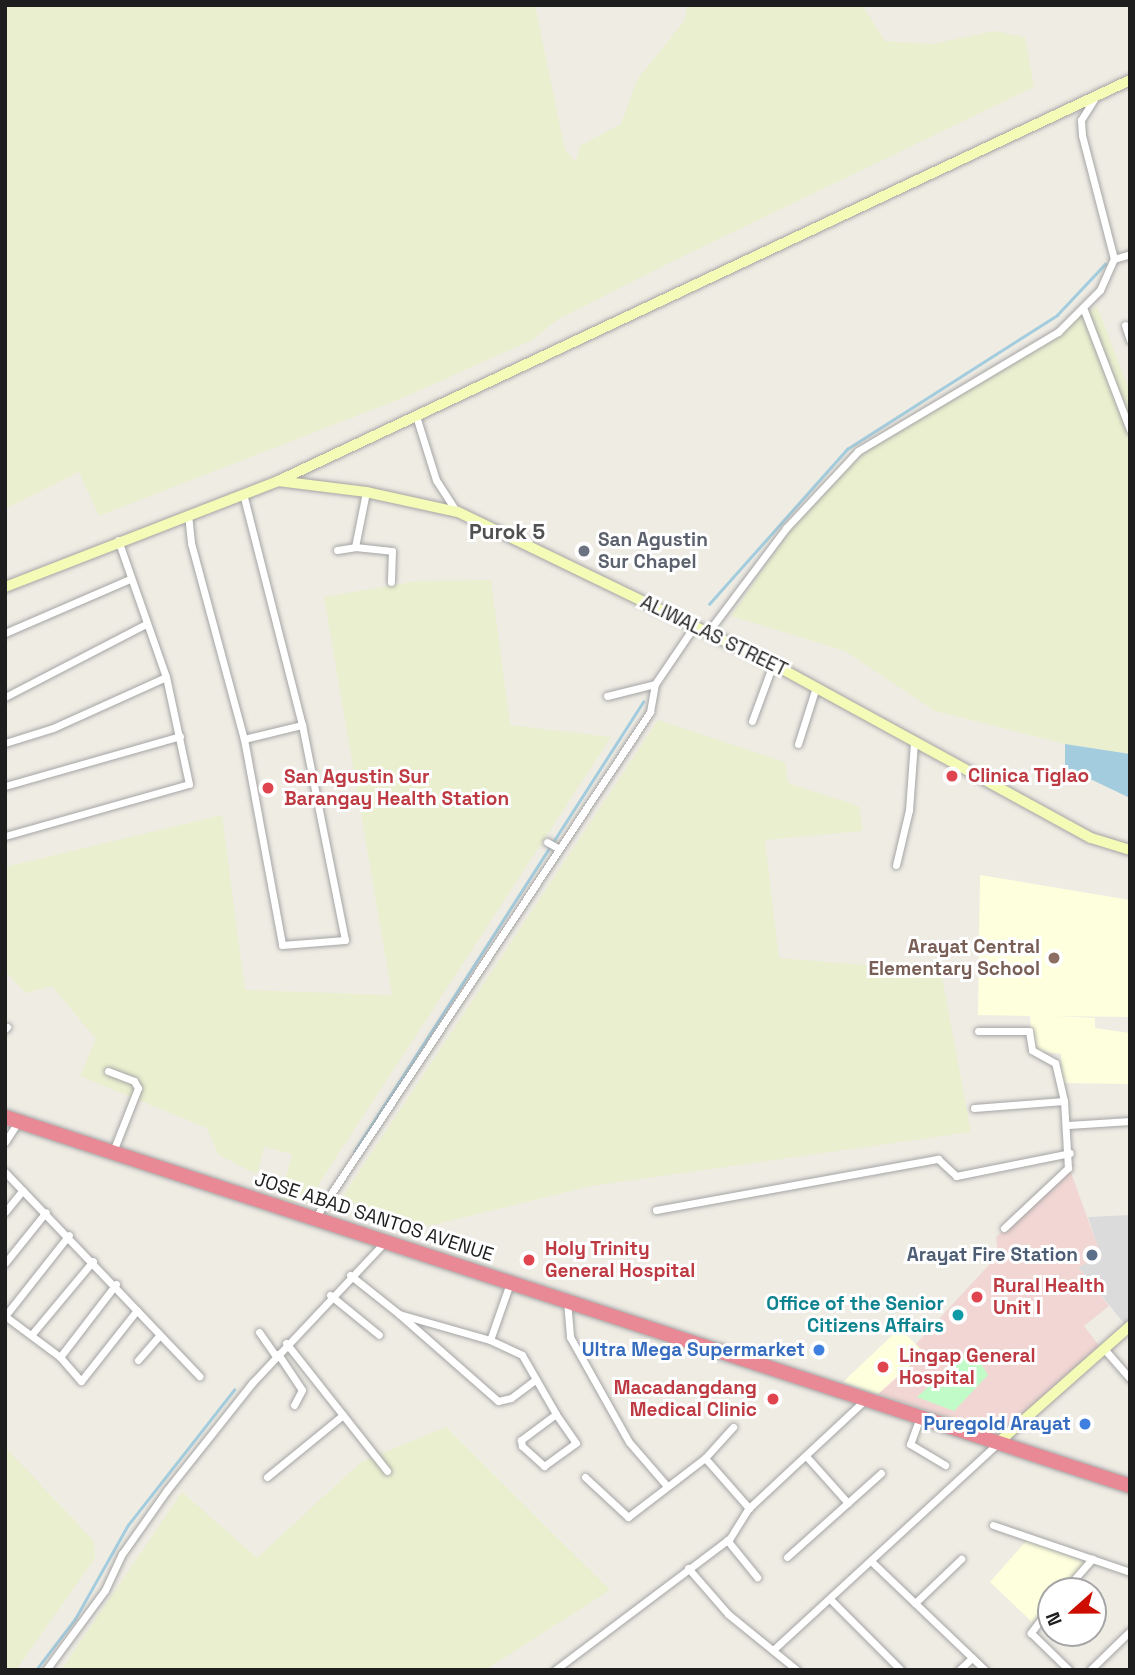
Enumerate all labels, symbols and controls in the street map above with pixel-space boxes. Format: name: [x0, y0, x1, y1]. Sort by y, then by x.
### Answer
district label: Purok 5: [469, 519, 545, 545]
place label: San Agustin Sur Chapel: [598, 529, 708, 573]
marker: San Agustin Sur Chapel: [576, 543, 592, 559]
street label: ALIWALAS STREET: [637, 591, 791, 681]
place label: Clinica Tiglao: [968, 765, 1090, 787]
place label: San Agustin Sur Barangay Health Station: [284, 766, 509, 810]
marker: Clinica Tiglao: [942, 766, 962, 786]
marker: San Agustin Sur Barangay Health Station: [258, 778, 278, 798]
place label: Arayat Central Elementary School: [868, 936, 1040, 980]
marker: Arayat Central Elementary School: [1046, 950, 1062, 966]
street label: JOSE ABAD SANTOS AVENUE: [251, 1167, 497, 1267]
place label: Holy Trinity General Hospital: [545, 1238, 695, 1282]
place label: Arayat Fire Station: [907, 1244, 1078, 1266]
marker: Arayat Fire Station: [1084, 1247, 1100, 1263]
marker: Holy Trinity General Hospital: [519, 1250, 539, 1270]
place label: Rural Health Unit I: [993, 1275, 1105, 1319]
marker: Rural Health Unit I: [967, 1287, 987, 1307]
place label: Office of the Senior Citizens Affairs: [766, 1293, 944, 1337]
marker: Office of the Senior Citizens Affairs: [950, 1307, 966, 1323]
place label: Ultra Mega Supermarket: [582, 1339, 805, 1361]
marker: Ultra Mega Supermarket: [811, 1342, 827, 1358]
place label: Lingap General Hospital: [899, 1345, 1036, 1389]
marker: Lingap General Hospital: [873, 1357, 893, 1377]
place label: Macadangdang Medical Clinic: [614, 1377, 757, 1421]
marker: Macadangdang Medical Clinic: [763, 1389, 783, 1409]
place label: Puregold Arayat: [923, 1413, 1071, 1435]
marker: Puregold Arayat: [1077, 1416, 1093, 1432]
north arrow: [1037, 1577, 1107, 1647]
text: N: [1040, 1609, 1068, 1629]

